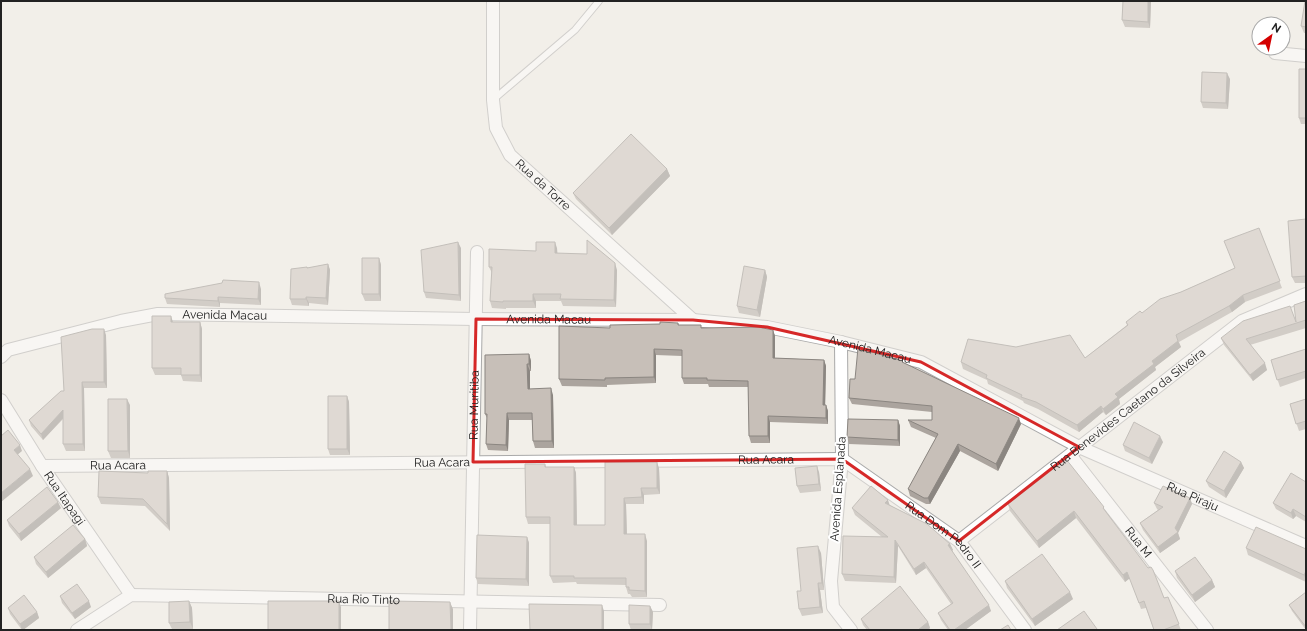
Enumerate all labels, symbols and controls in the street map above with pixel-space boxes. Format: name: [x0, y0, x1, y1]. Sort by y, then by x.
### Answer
north arrow: [1251, 16, 1291, 56]
text: N: [1269, 20, 1283, 36]
street label: Rua da Torre: [512, 156, 574, 213]
street label: Avenida Macau: [182, 307, 267, 323]
street label: Avenida Macau: [506, 312, 591, 327]
street label: Avenida Macau: [827, 333, 913, 366]
street label: Rua Benevides Caetano da Silveira: [1048, 345, 1208, 474]
street label: Rua Muritiba: [467, 370, 482, 440]
street label: Avenida Esplanada: [827, 436, 849, 542]
street label: Rua Acara: [738, 452, 794, 467]
street label: Rua Acara: [414, 455, 470, 470]
street label: Rua Acara: [90, 458, 146, 473]
street label: Rua Itapagi: [41, 469, 88, 528]
street label: Rua Piraju: [1165, 479, 1221, 514]
street label: Rua Dom Pedro II: [902, 498, 984, 571]
street label: Rua M: [1122, 524, 1155, 561]
street label: Rua Rio Tinto: [327, 592, 400, 607]

